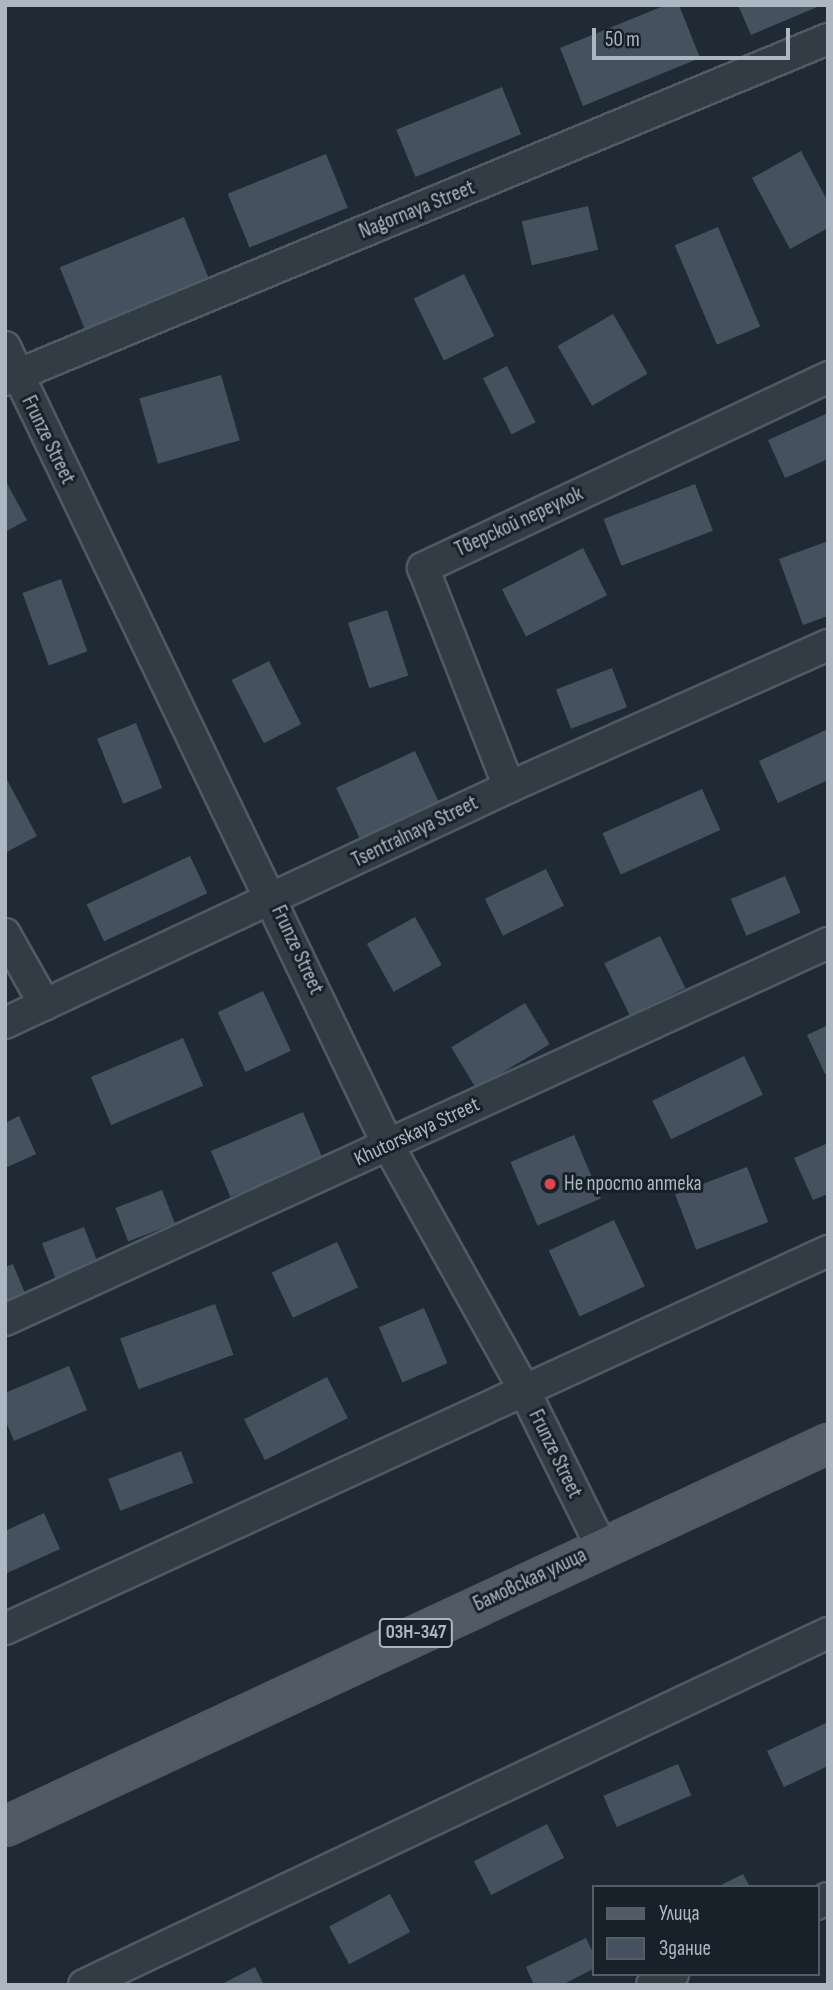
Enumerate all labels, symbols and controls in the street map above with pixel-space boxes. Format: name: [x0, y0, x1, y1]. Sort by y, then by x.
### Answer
scale bar: [595, 14, 793, 58]
text: 50 m: [605, 27, 640, 52]
street label: Nagornaya Street: [356, 175, 478, 245]
street label: Frunze Street: [16, 392, 80, 488]
street label: Тверской переулок: [451, 481, 587, 563]
street label: Tsentralnaya Street: [348, 791, 482, 873]
street label: Frunze Street: [265, 902, 329, 998]
street label: Khutorskaya Street: [350, 1092, 484, 1172]
place label: Не просто аптека: [564, 1171, 702, 1197]
marker: Не просто аптека: [542, 1176, 558, 1192]
street label: Frunze Street: [523, 1406, 587, 1502]
street label: Бамовская улица: [470, 1543, 590, 1617]
road number: 03Н-347: [378, 1618, 454, 1648]
legend: [592, 1885, 819, 1976]
text: Улица: [659, 1901, 700, 1926]
text: Здание: [659, 1936, 711, 1961]

